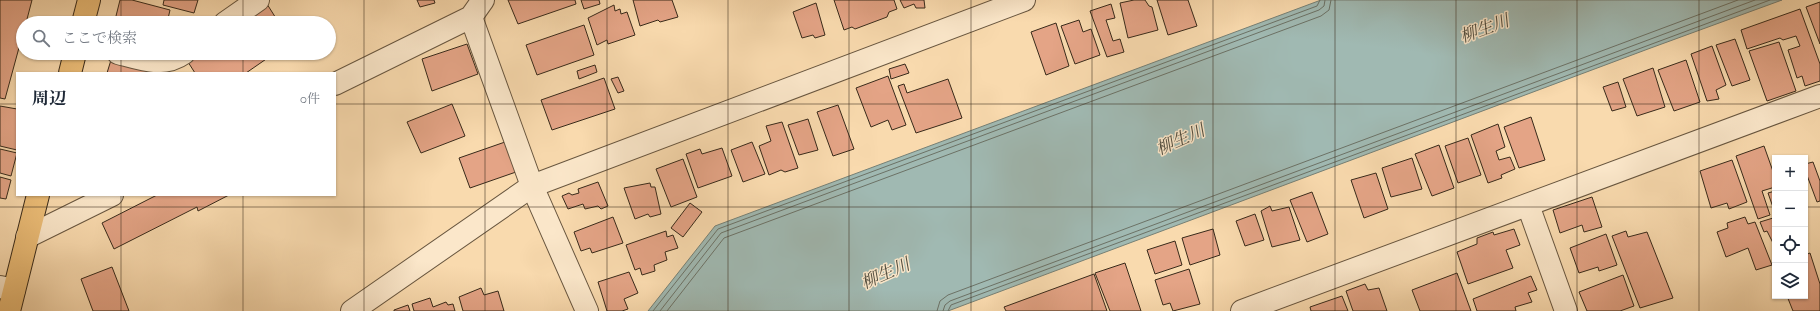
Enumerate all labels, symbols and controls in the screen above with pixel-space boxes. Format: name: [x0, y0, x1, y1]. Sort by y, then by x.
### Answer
water label: 柳生川: [1457, 9, 1515, 50]
search box: [16, 16, 336, 60]
icon: search: [30, 27, 52, 49]
text: ここで検索: [62, 29, 137, 50]
text: 周辺: [32, 88, 66, 112]
text: 0件: [300, 91, 320, 109]
water label: 柳生川: [1153, 119, 1211, 162]
map controls: [1772, 155, 1808, 299]
button: +: [1772, 155, 1808, 191]
button: −: [1772, 191, 1808, 227]
button: locate: [1772, 227, 1808, 263]
water label: 柳生川: [858, 253, 916, 296]
button: layers: [1772, 263, 1808, 299]

